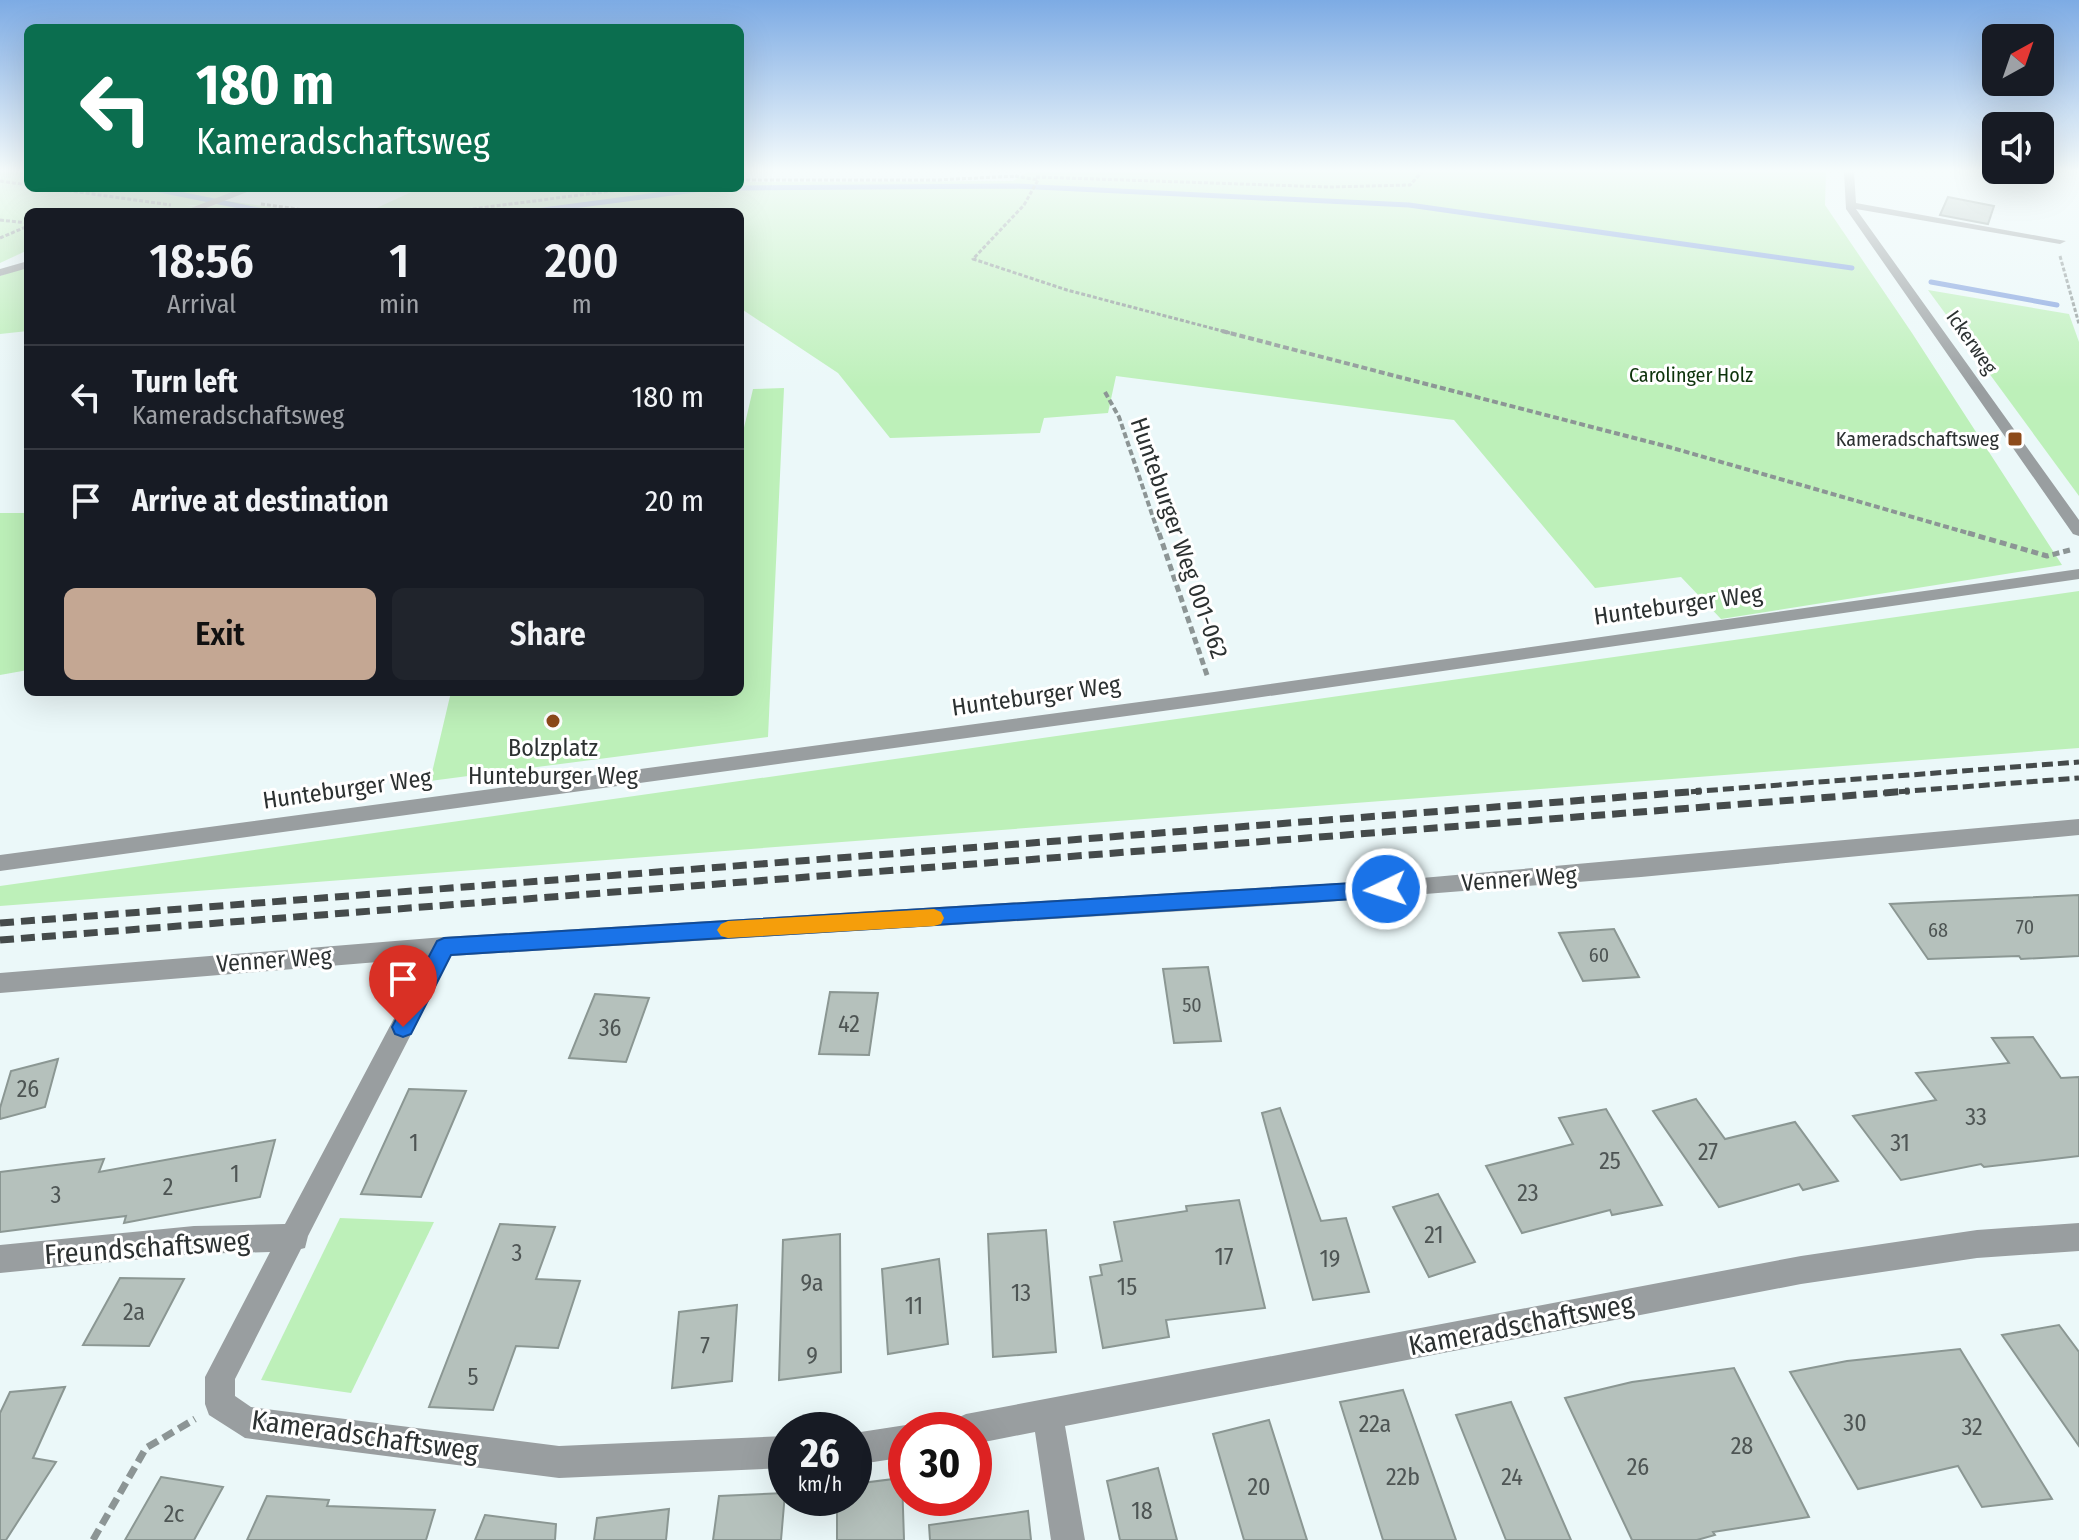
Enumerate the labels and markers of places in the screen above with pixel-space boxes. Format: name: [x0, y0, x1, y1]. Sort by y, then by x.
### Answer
place label: Kameradschaftsweg: [1836, 427, 2000, 451]
marker: Kameradschaftsweg: [2006, 430, 2024, 448]
marker: Bolzplatz Hunteburger Weg: [544, 712, 562, 730]
place label: Bolzplatz Hunteburger Weg: [468, 734, 639, 790]
pin: [369, 945, 437, 1027]

